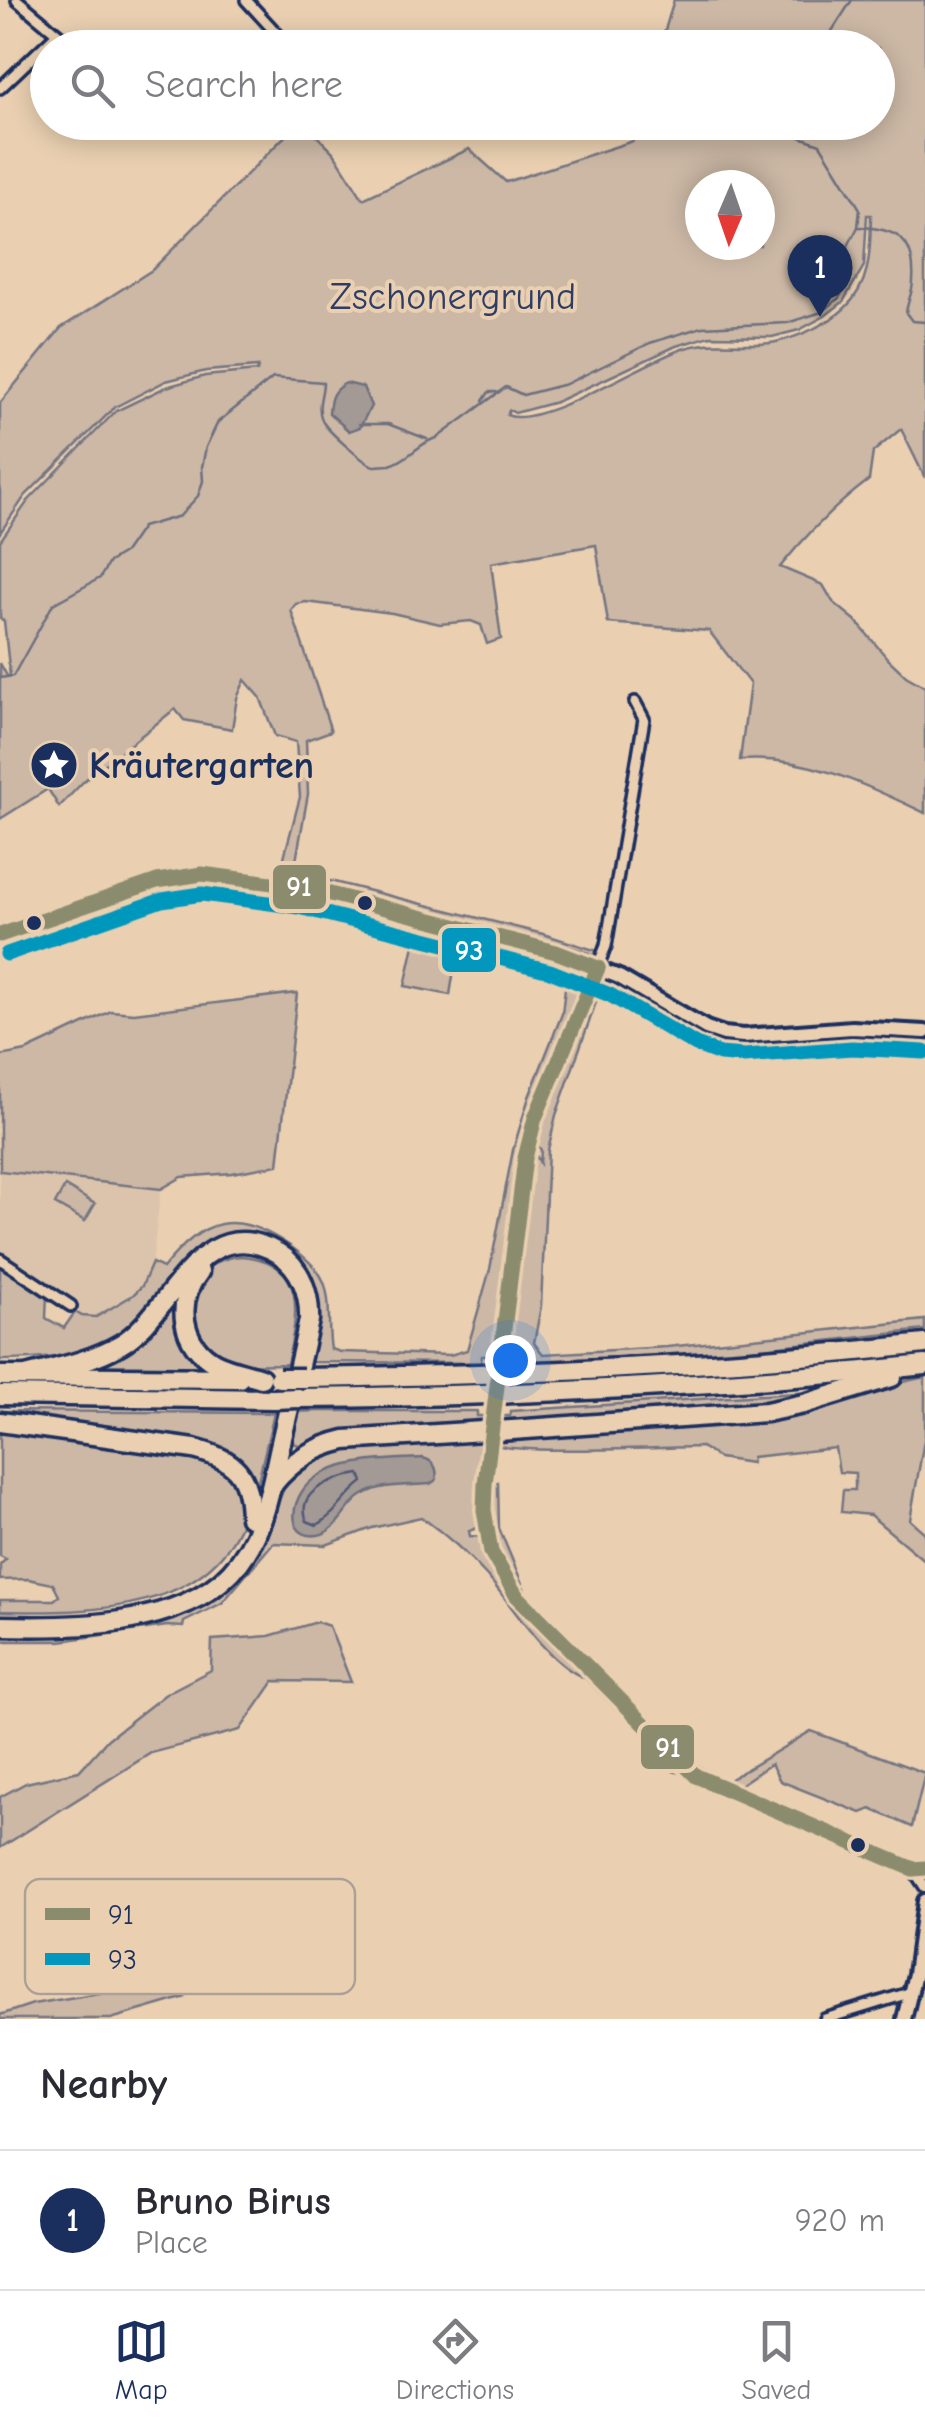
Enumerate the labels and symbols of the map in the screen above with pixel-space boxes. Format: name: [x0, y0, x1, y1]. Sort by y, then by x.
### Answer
north arrow: [685, 170, 775, 260]
pin: 1: [788, 234, 852, 317]
park label: Zschonergrund: [330, 275, 576, 319]
place icon: Kräutergarten: [28, 739, 80, 791]
place label: Kräutergarten: [89, 744, 314, 788]
line badge: 91: [271, 863, 328, 911]
text: 91: [286, 871, 312, 903]
unlabelled marker: [355, 893, 375, 913]
unlabelled marker: [24, 913, 44, 933]
line badge: 93: [440, 926, 498, 974]
text: 93: [455, 935, 483, 967]
your location: [485, 1335, 536, 1386]
line badge: 91: [639, 1723, 696, 1771]
text: 91: [655, 1732, 681, 1764]
unlabelled marker: [848, 1835, 868, 1855]
legend: [25, 1879, 355, 1994]
text: 91: [108, 1899, 134, 1931]
text: 93: [108, 1944, 137, 1976]

